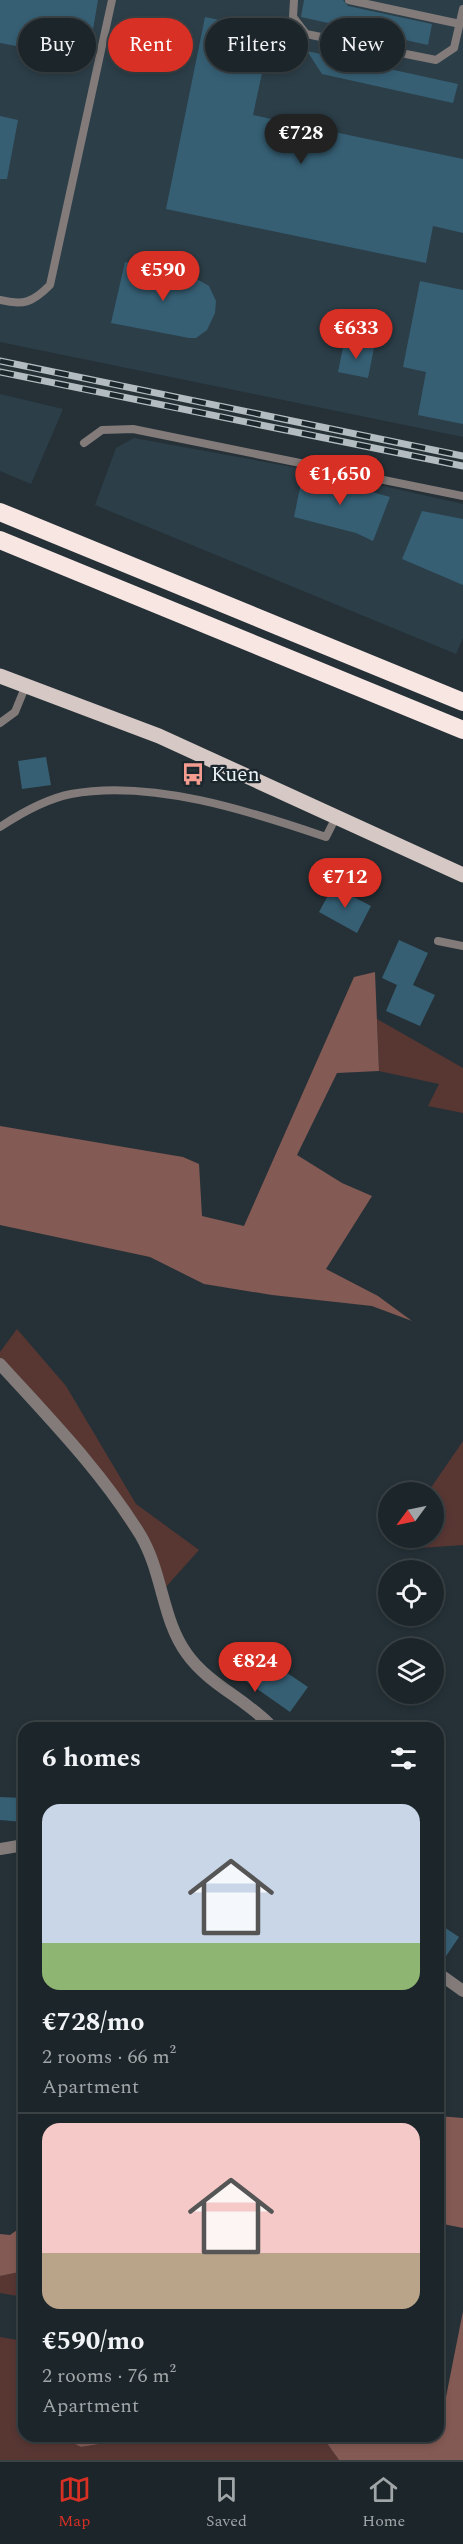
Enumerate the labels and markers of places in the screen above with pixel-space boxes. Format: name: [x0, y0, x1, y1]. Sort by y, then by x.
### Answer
pin: €728: [265, 114, 337, 165]
pin: €590: [127, 251, 199, 302]
pin: €633: [320, 309, 392, 360]
pin: €1,650: [291, 455, 389, 506]
place label: Kuen: [211, 759, 260, 791]
bus stop icon: Kuen: [180, 761, 206, 787]
pin: €712: [309, 858, 381, 909]
pin: €824: [219, 1642, 291, 1693]

